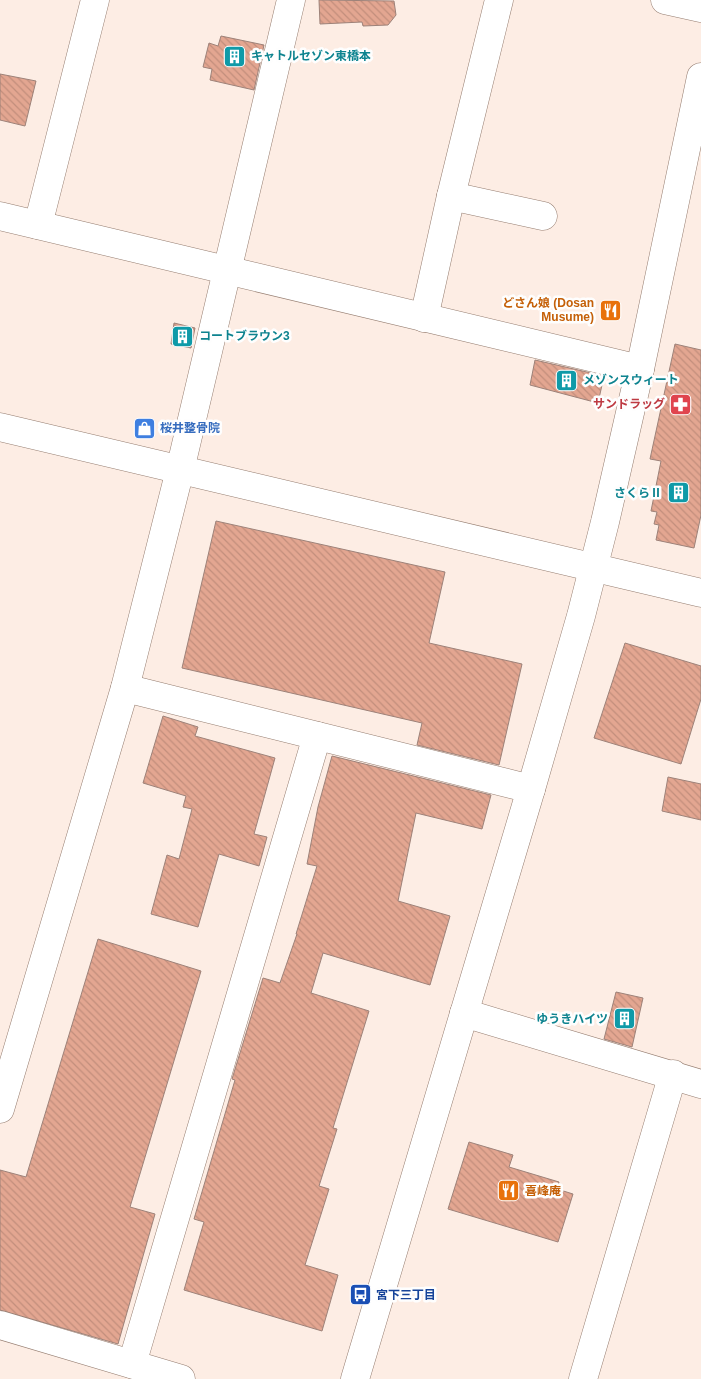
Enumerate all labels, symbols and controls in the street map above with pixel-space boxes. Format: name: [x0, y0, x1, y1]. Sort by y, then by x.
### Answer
building icon: キャトルセゾン東橋本: [223, 44, 247, 68]
place label: キャトルセゾン東橋本: [251, 49, 371, 63]
place label: どさん娘 (Dosan Musume): [502, 296, 594, 324]
restaurant icon: どさん娘 (Dosan Musume): [598, 298, 622, 322]
building icon: コートブラウン3: [171, 324, 195, 348]
place label: コートブラウン3: [199, 329, 290, 343]
building icon: メゾンスウィート: [555, 368, 579, 392]
place label: メゾンスウィート: [583, 373, 679, 387]
pharmacy icon: サンドラッグ: [669, 392, 693, 416]
place label: サンドラッグ: [593, 397, 665, 411]
shop icon: 桜井整骨院: [132, 416, 156, 440]
place label: 桜井整骨院: [160, 421, 220, 435]
building icon: さくらⅡ: [666, 481, 690, 505]
place label: さくらⅡ: [614, 486, 662, 500]
building icon: ゆうきハイツ: [612, 1007, 636, 1031]
place label: ゆうきハイツ: [536, 1012, 608, 1026]
restaurant icon: 喜峰庵: [497, 1179, 521, 1203]
place label: 喜峰庵: [525, 1184, 561, 1198]
bus stop icon: 宮下三丁目: [348, 1283, 372, 1307]
place label: 宮下三丁目: [376, 1288, 436, 1302]

